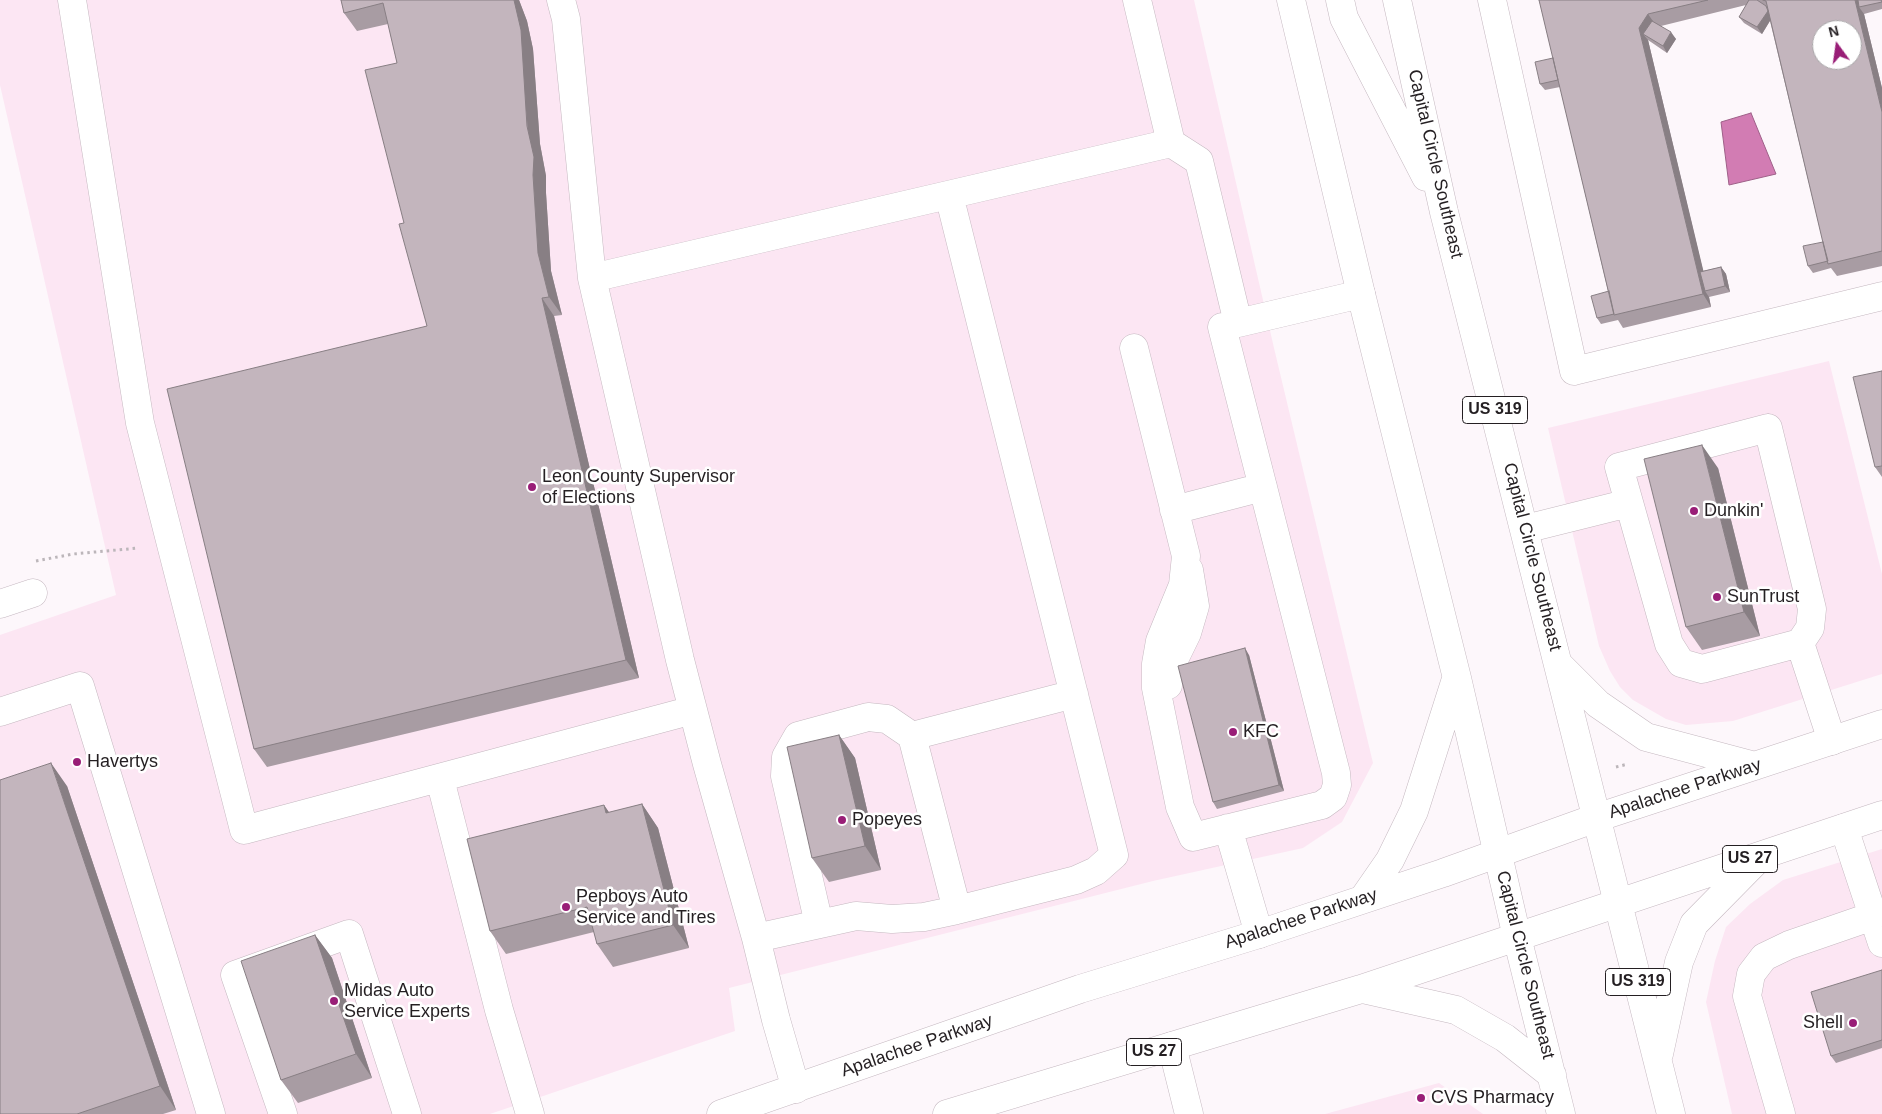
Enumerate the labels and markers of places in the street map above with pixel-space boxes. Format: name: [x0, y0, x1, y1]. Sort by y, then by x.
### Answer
place label: Leon County Supervisor of Elections: [542, 466, 735, 508]
marker: Leon County Supervisor of Elections: [526, 481, 538, 493]
place label: Dunkin': [1704, 500, 1763, 522]
marker: Dunkin': [1688, 505, 1700, 517]
place label: SunTrust: [1727, 586, 1799, 608]
marker: SunTrust: [1711, 591, 1723, 603]
place label: KFC: [1243, 721, 1279, 743]
marker: KFC: [1227, 726, 1239, 738]
place label: Havertys: [87, 751, 158, 773]
marker: Havertys: [71, 756, 83, 768]
place label: Popeyes: [852, 809, 922, 831]
marker: Popeyes: [836, 814, 848, 826]
place label: Pepboys Auto Service and Tires: [576, 886, 715, 929]
marker: Pepboys Auto Service and Tires: [560, 901, 572, 913]
place label: Midas Auto Service Experts: [344, 980, 470, 1022]
marker: Midas Auto Service Experts: [328, 995, 340, 1007]
place label: Shell: [1803, 1012, 1843, 1034]
marker: Shell: [1847, 1017, 1859, 1029]
place label: CVS Pharmacy: [1431, 1087, 1554, 1109]
marker: CVS Pharmacy: [1415, 1092, 1427, 1104]

